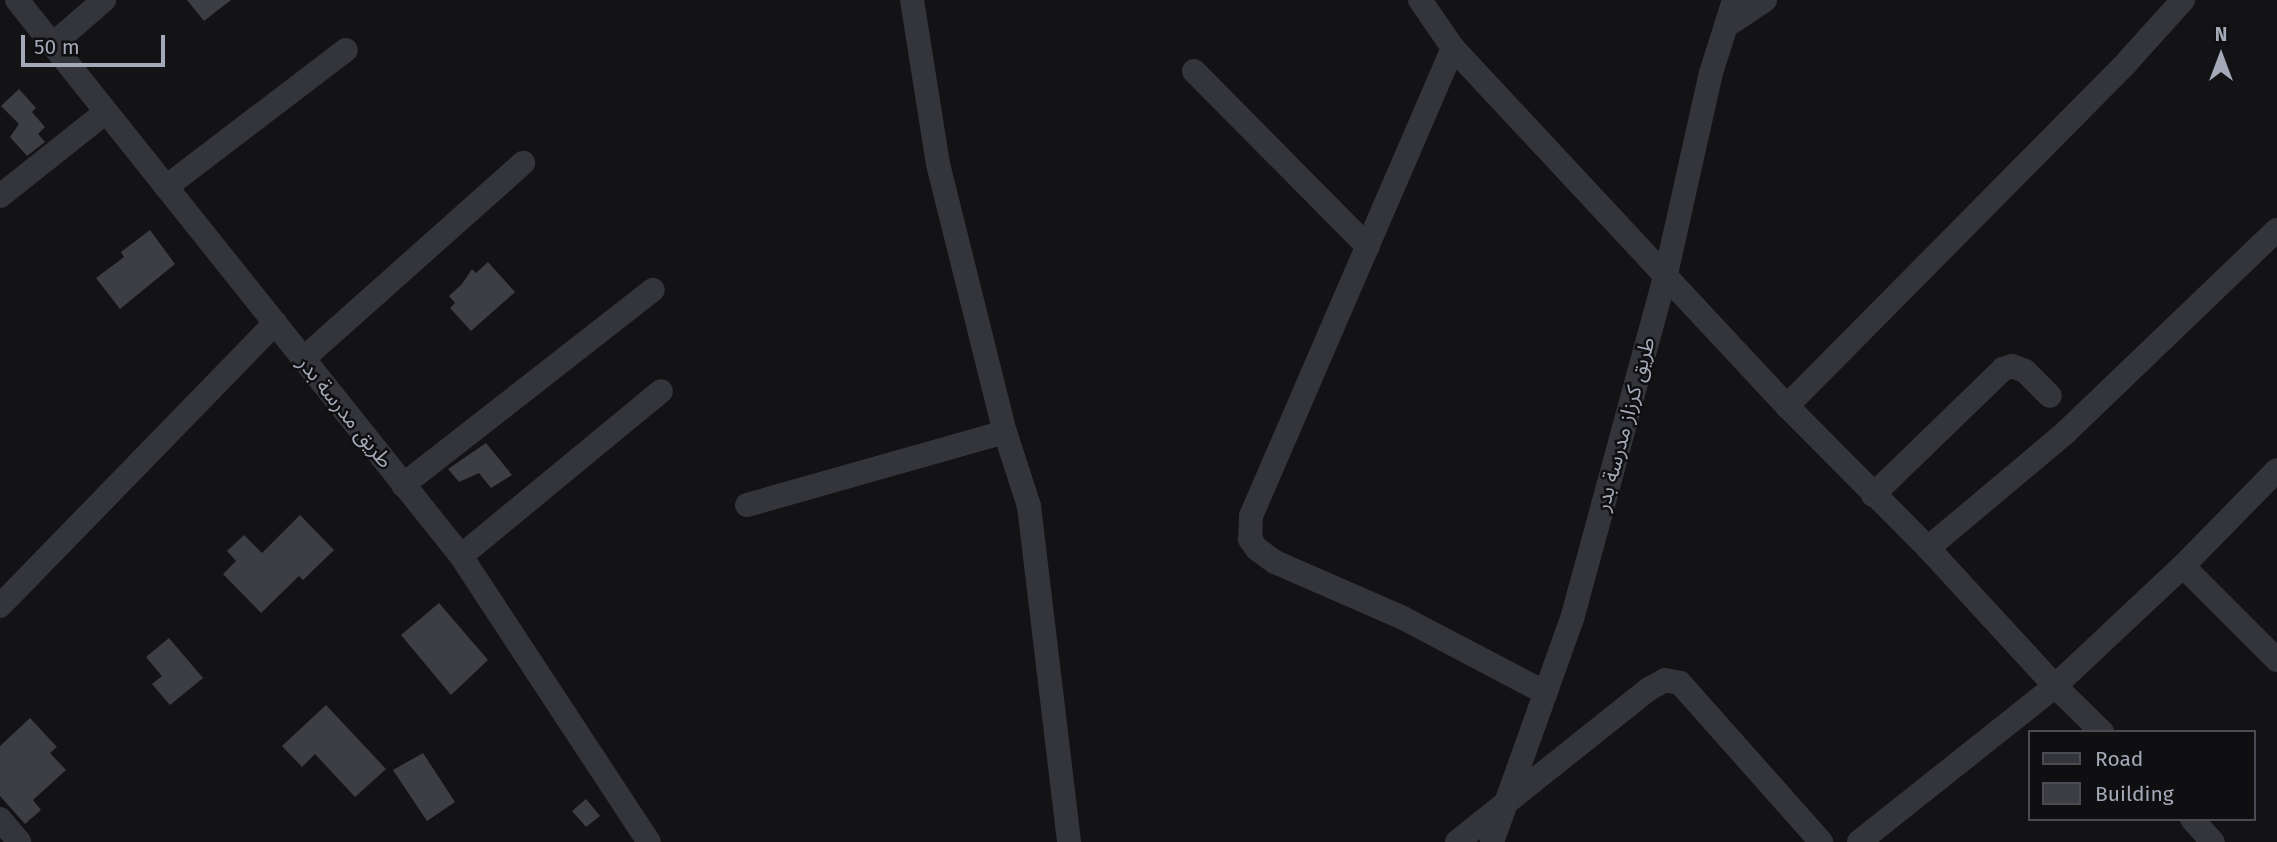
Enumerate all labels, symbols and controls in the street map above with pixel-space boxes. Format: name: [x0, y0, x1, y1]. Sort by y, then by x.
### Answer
scale bar: [24, 21, 168, 65]
north arrow: [2186, 21, 2256, 91]
text: N: [2215, 23, 2227, 46]
text: 50 m: [34, 34, 80, 60]
street label: طريق كرزاز مدرسة بدر: [1590, 334, 1660, 514]
street label: طريق مدرسة بدر: [292, 351, 398, 473]
legend: [2028, 730, 2256, 821]
text: Road: [2095, 746, 2143, 772]
text: Building: [2095, 781, 2174, 807]

